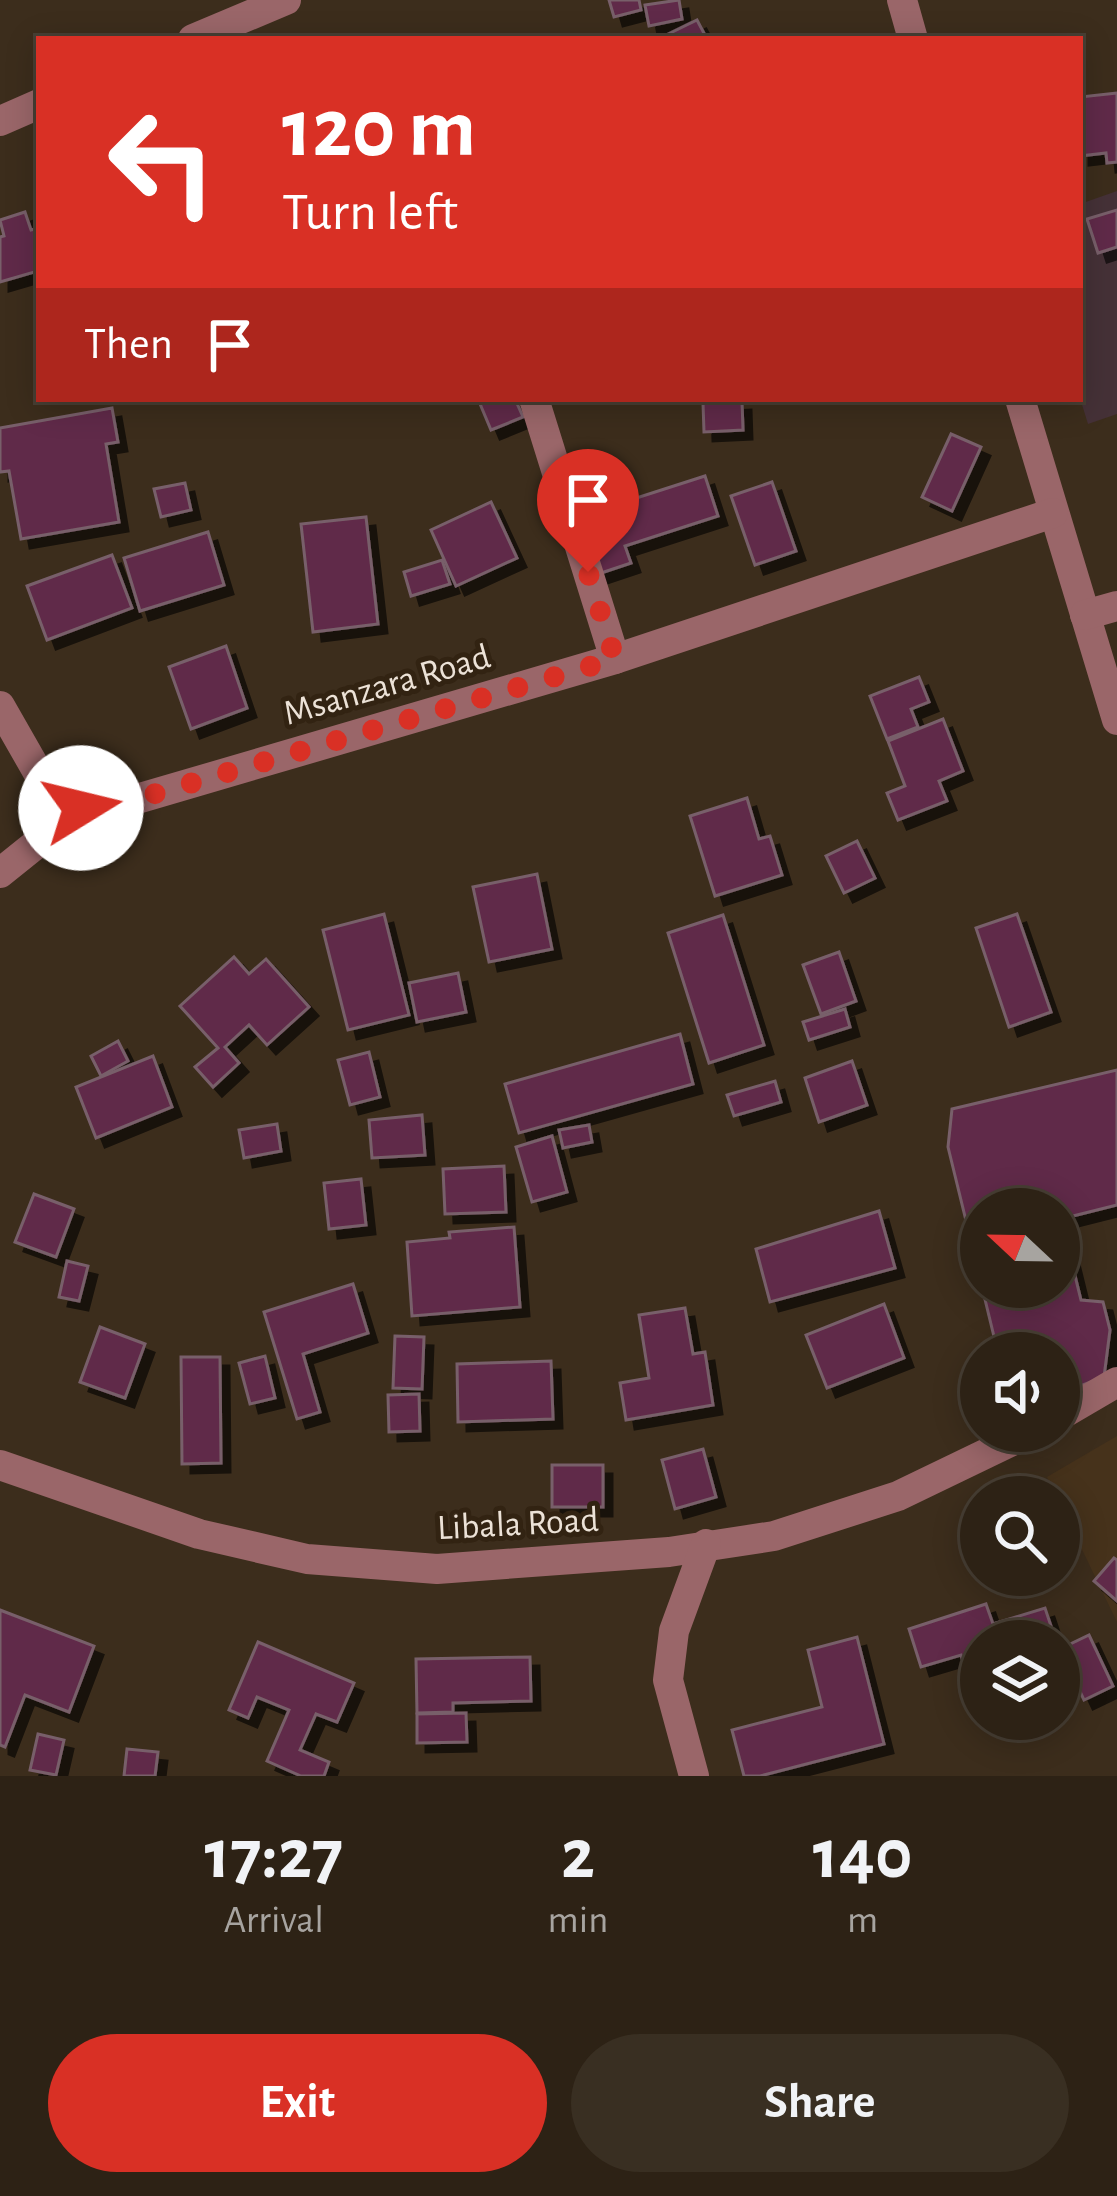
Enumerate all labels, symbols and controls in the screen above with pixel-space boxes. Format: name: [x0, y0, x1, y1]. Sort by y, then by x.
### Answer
icon: left: [84, 84, 240, 240]
text: 120 m: [282, 88, 476, 172]
text: Turn left: [282, 186, 458, 240]
icon: arrive: [197, 312, 263, 378]
text: Then: [84, 322, 173, 367]
pin: [537, 449, 639, 572]
icon: arrive: [555, 467, 621, 533]
street label: Msanzara Road: [280, 638, 494, 732]
position arrow: [18, 745, 144, 871]
north arrow: [960, 1188, 1080, 1308]
map controls: [960, 1188, 1080, 1740]
button: sound: [960, 1332, 1080, 1452]
button: search: [960, 1476, 1080, 1596]
street label: Libala Road: [436, 1502, 600, 1546]
button: layers: [960, 1620, 1080, 1740]
text: 17:27: [205, 1819, 343, 1891]
text: 2: [561, 1819, 595, 1891]
text: 140: [813, 1819, 912, 1891]
text: Arrival: [224, 1901, 324, 1940]
text: min: [548, 1901, 608, 1940]
text: m: [847, 1901, 878, 1940]
button: Exit: [48, 2034, 547, 2172]
button: Share: [571, 2034, 1069, 2172]

